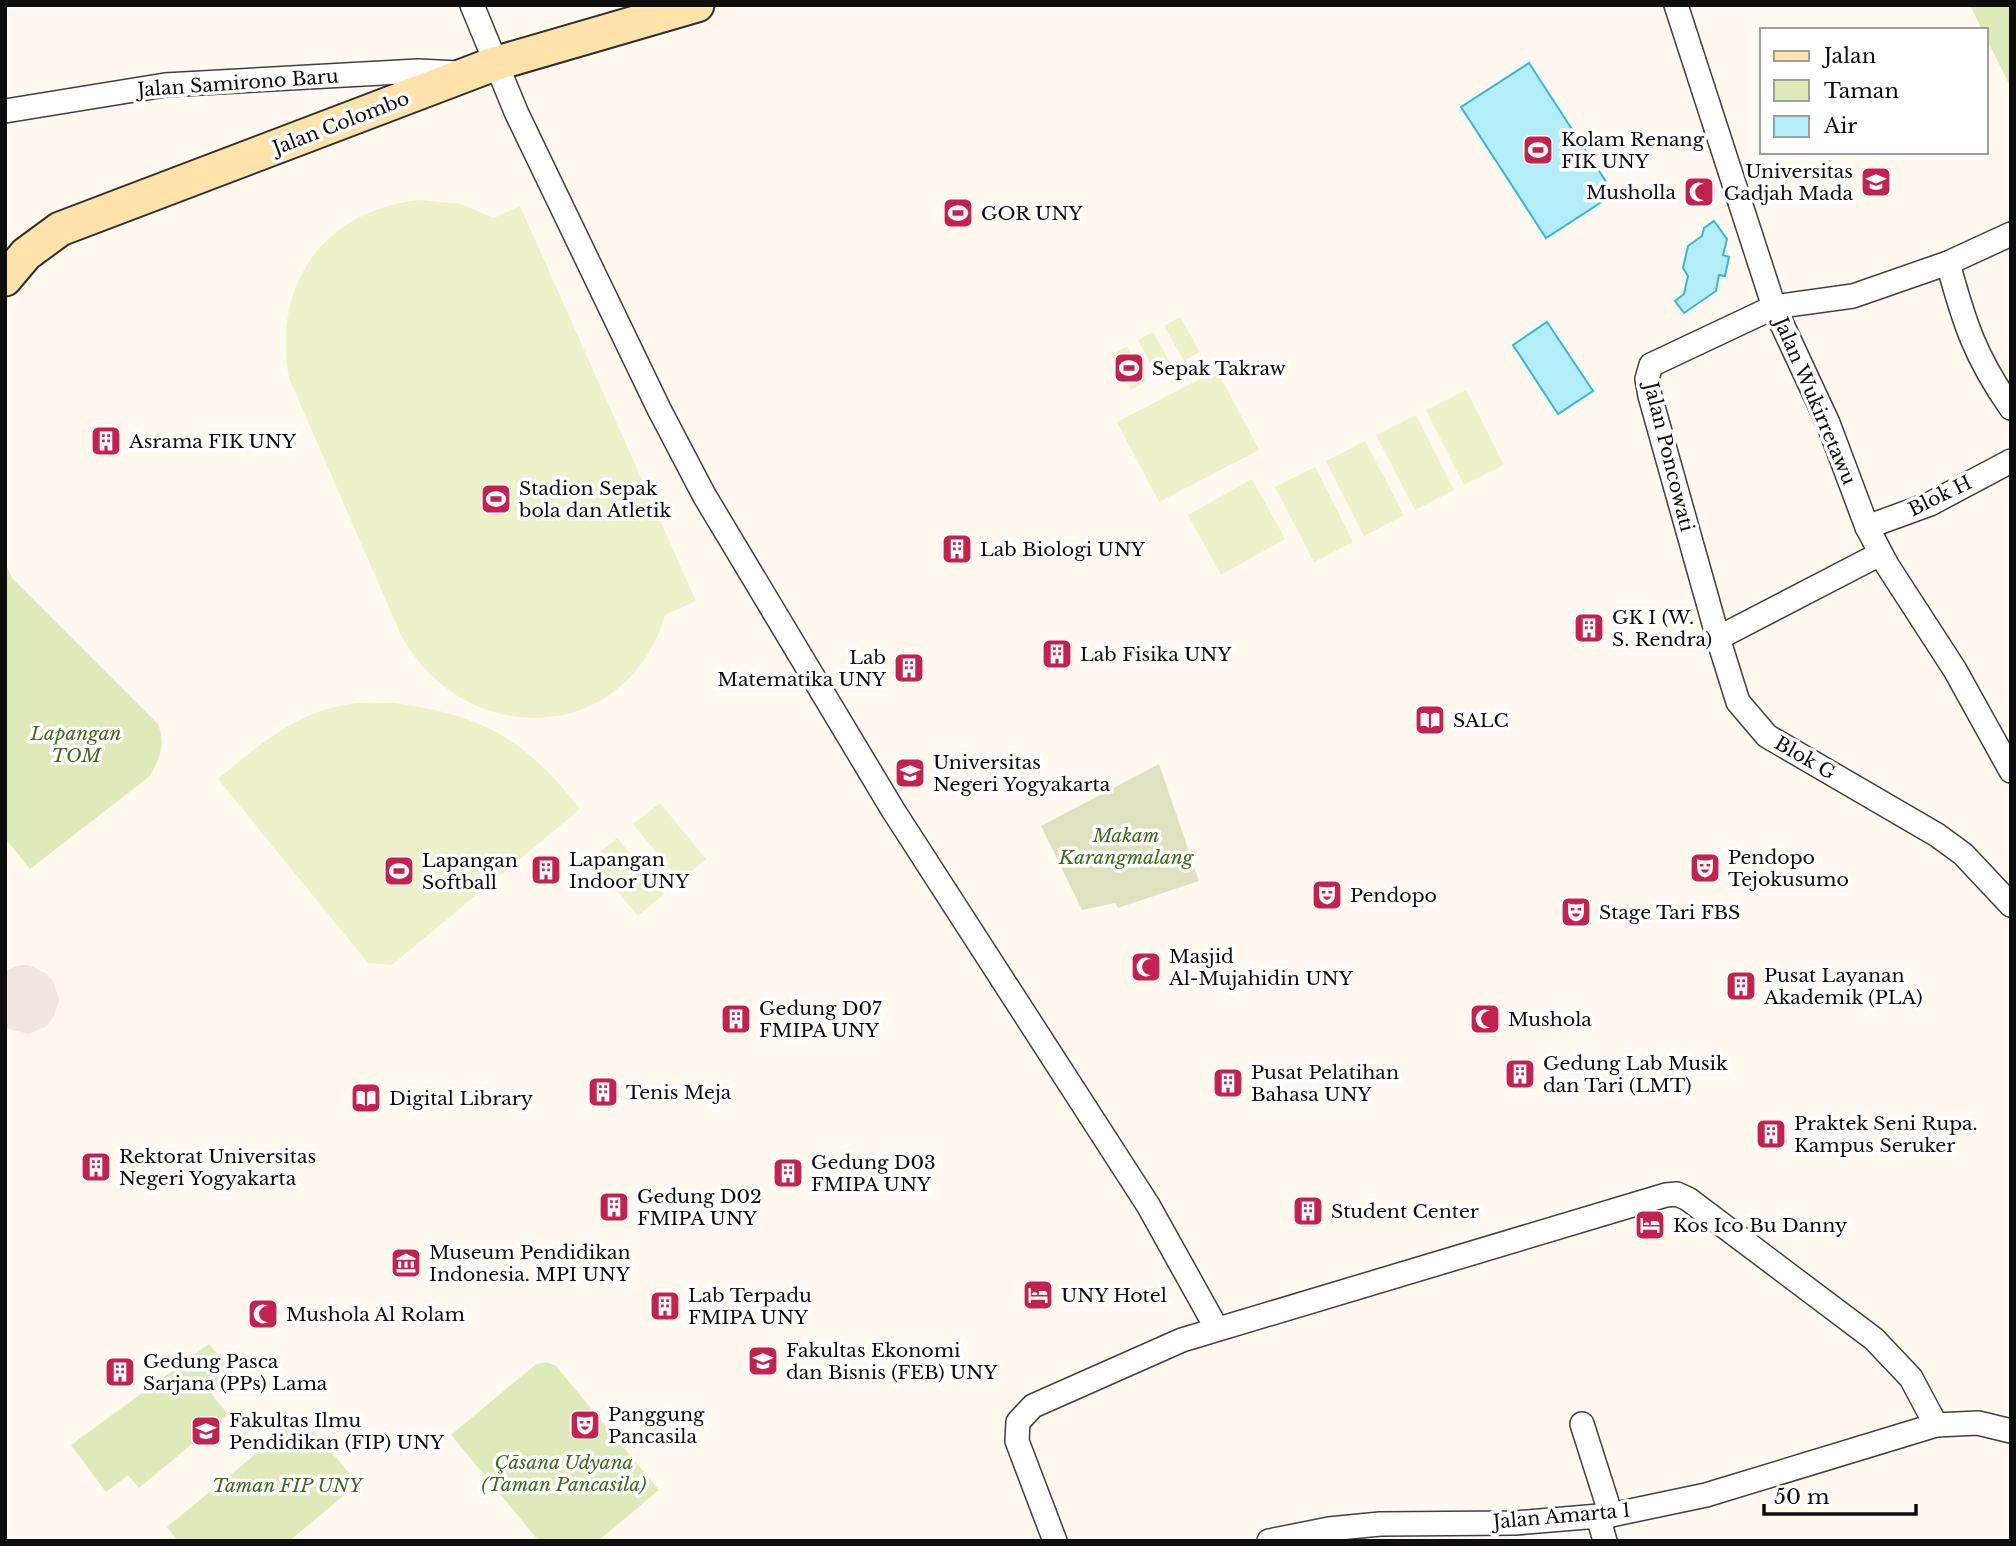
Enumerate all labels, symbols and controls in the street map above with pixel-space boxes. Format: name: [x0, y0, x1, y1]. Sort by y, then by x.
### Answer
legend: [1760, 28, 1988, 154]
text: Jalan: [1821, 43, 1876, 69]
street label: Jalan Samirono Baru: [134, 64, 340, 102]
text: Taman: [1824, 78, 1899, 104]
street label: Jalan Colombo: [267, 86, 412, 161]
text: Air: [1823, 113, 1857, 139]
place label: Kolam Renang FIK UNY: [1561, 128, 1705, 173]
sports icon: Kolam Renang FIK UNY: [1521, 133, 1555, 167]
place label: Universitas Gadjah Mada: [1724, 160, 1853, 205]
school or university icon: Universitas Gadjah Mada: [1859, 165, 1893, 199]
mosque icon: Musholla: [1682, 175, 1716, 209]
place label: Musholla: [1586, 181, 1676, 204]
sports icon: GOR UNY: [941, 196, 975, 230]
place label: GOR UNY: [981, 202, 1083, 225]
street label: Jalan Wukirretawu: [1768, 311, 1861, 488]
sports icon: Sepak Takraw: [1112, 351, 1146, 385]
place label: Sepak Takraw: [1152, 357, 1286, 380]
street label: Jalan Poncowati: [1639, 377, 1699, 535]
building icon: Asrama FIK UNY: [89, 424, 123, 458]
place label: Asrama FIK UNY: [128, 430, 296, 453]
street label: Blok H: [1905, 471, 1975, 521]
place label: Stadion Sepak bola dan Atletik: [518, 477, 671, 522]
sports icon: Stadion Sepak bola dan Atletik: [479, 482, 513, 516]
building icon: Lab Biologi UNY: [940, 532, 974, 566]
place label: Lab Biologi UNY: [980, 538, 1145, 561]
place label: GK I (W. S. Rendra): [1612, 606, 1712, 651]
building icon: GK I (W. S. Rendra): [1572, 611, 1606, 645]
building icon: Lab Fisika UNY: [1040, 637, 1074, 671]
place label: Lab Fisika UNY: [1080, 643, 1232, 666]
place label: Lab Matematika UNY: [717, 646, 886, 691]
building icon: Lab Matematika UNY: [892, 651, 926, 685]
library icon: SALC: [1413, 703, 1447, 737]
place label: SALC: [1453, 709, 1509, 732]
park label: Lapangan TOM: [30, 722, 121, 767]
street label: Blok G: [1770, 731, 1840, 785]
place label: Universitas Negeri Yogyakarta: [933, 751, 1111, 796]
school or university icon: Universitas Negeri Yogyakarta: [893, 756, 927, 790]
park label: Makam Karangmalang: [1058, 824, 1195, 869]
place label: Pendopo Tejokusumo: [1728, 846, 1849, 891]
place label: Lapangan Indoor UNY: [569, 848, 689, 893]
place label: Lapangan Softball: [422, 849, 518, 894]
theatre icon: Pendopo Tejokusumo: [1688, 851, 1722, 885]
building icon: Lapangan Indoor UNY: [529, 853, 563, 887]
sports icon: Lapangan Softball: [382, 854, 416, 888]
theatre icon: Pendopo: [1310, 878, 1344, 912]
place label: Pendopo: [1350, 884, 1437, 907]
theatre icon: Stage Tari FBS: [1559, 895, 1593, 929]
place label: Stage Tari FBS: [1599, 901, 1740, 924]
place label: Masjid Al-Mujahidin UNY: [1168, 945, 1353, 990]
mosque icon: Masjid Al-Mujahidin UNY: [1129, 950, 1163, 984]
place label: Pusat Layanan Akademik (PLA): [1763, 964, 1923, 1009]
building icon: Pusat Layanan Akademik (PLA): [1724, 969, 1758, 1003]
place label: Gedung D07 FMIPA UNY: [759, 997, 882, 1042]
building icon: Gedung D07 FMIPA UNY: [719, 1002, 753, 1036]
mosque icon: Mushola: [1468, 1002, 1502, 1036]
place label: Mushola: [1508, 1008, 1592, 1031]
place label: Gedung Lab Musik dan Tari (LMT): [1543, 1052, 1728, 1097]
building icon: Gedung Lab Musik dan Tari (LMT): [1503, 1057, 1537, 1091]
place label: Pusat Pelatihan Bahasa UNY: [1251, 1061, 1399, 1106]
building icon: Pusat Pelatihan Bahasa UNY: [1211, 1066, 1245, 1100]
building icon: Tenis Meja: [586, 1075, 620, 1109]
library icon: Digital Library: [349, 1081, 383, 1115]
place label: Tenis Meja: [626, 1081, 732, 1104]
place label: Digital Library: [389, 1087, 533, 1110]
place label: Praktek Seni Rupa. Kampus Seruker: [1794, 1112, 1978, 1157]
building icon: Praktek Seni Rupa. Kampus Seruker: [1754, 1117, 1788, 1151]
place label: Rektorat Universitas Negeri Yogyakarta: [119, 1145, 316, 1190]
building icon: Rektorat Universitas Negeri Yogyakarta: [79, 1150, 113, 1184]
place label: Gedung D03 FMIPA UNY: [811, 1151, 936, 1196]
building icon: Gedung D03 FMIPA UNY: [771, 1156, 805, 1190]
place label: Gedung D02 FMIPA UNY: [637, 1185, 762, 1230]
building icon: Gedung D02 FMIPA UNY: [597, 1190, 631, 1224]
building icon: Student Center: [1291, 1194, 1325, 1228]
place label: Student Center: [1331, 1200, 1479, 1223]
hotel icon: Kos Ico Bu Danny: [1633, 1208, 1667, 1242]
place label: Kos Ico Bu Danny: [1673, 1214, 1847, 1237]
place label: Museum Pendidikan Indonesia. MPI UNY: [429, 1241, 631, 1286]
museum icon: Museum Pendidikan Indonesia. MPI UNY: [389, 1246, 423, 1280]
hotel icon: UNY Hotel: [1021, 1278, 1055, 1312]
place label: Lab Terpadu FMIPA UNY: [688, 1284, 812, 1329]
place label: UNY Hotel: [1061, 1284, 1167, 1307]
building icon: Lab Terpadu FMIPA UNY: [648, 1289, 682, 1323]
mosque icon: Mushola Al Rolam: [246, 1297, 280, 1331]
place label: Mushola Al Rolam: [286, 1303, 465, 1326]
place label: Fakultas Ekonomi dan Bisnis (FEB) UNY: [786, 1339, 997, 1384]
school or university icon: Fakultas Ekonomi dan Bisnis (FEB) UNY: [746, 1344, 780, 1378]
place label: Gedung Pasca Sarjana (PPs) Lama: [143, 1350, 328, 1395]
building icon: Gedung Pasca Sarjana (PPs) Lama: [103, 1355, 137, 1389]
place label: Panggung Pancasila: [608, 1403, 705, 1448]
theatre icon: Panggung Pancasila: [568, 1408, 602, 1442]
place label: Fakultas Ilmu Pendidikan (FIP) UNY: [229, 1409, 444, 1454]
school or university icon: Fakultas Ilmu Pendidikan (FIP) UNY: [189, 1414, 223, 1448]
park label: Çāsana Udyana (Taman Pancasila): [482, 1451, 646, 1496]
scale bar: [1764, 1472, 1916, 1516]
park label: Taman FIP UNY: [212, 1474, 364, 1497]
text: 50 m: [1774, 1484, 1830, 1510]
street label: Jalan Amarta 1: [1489, 1499, 1632, 1534]

